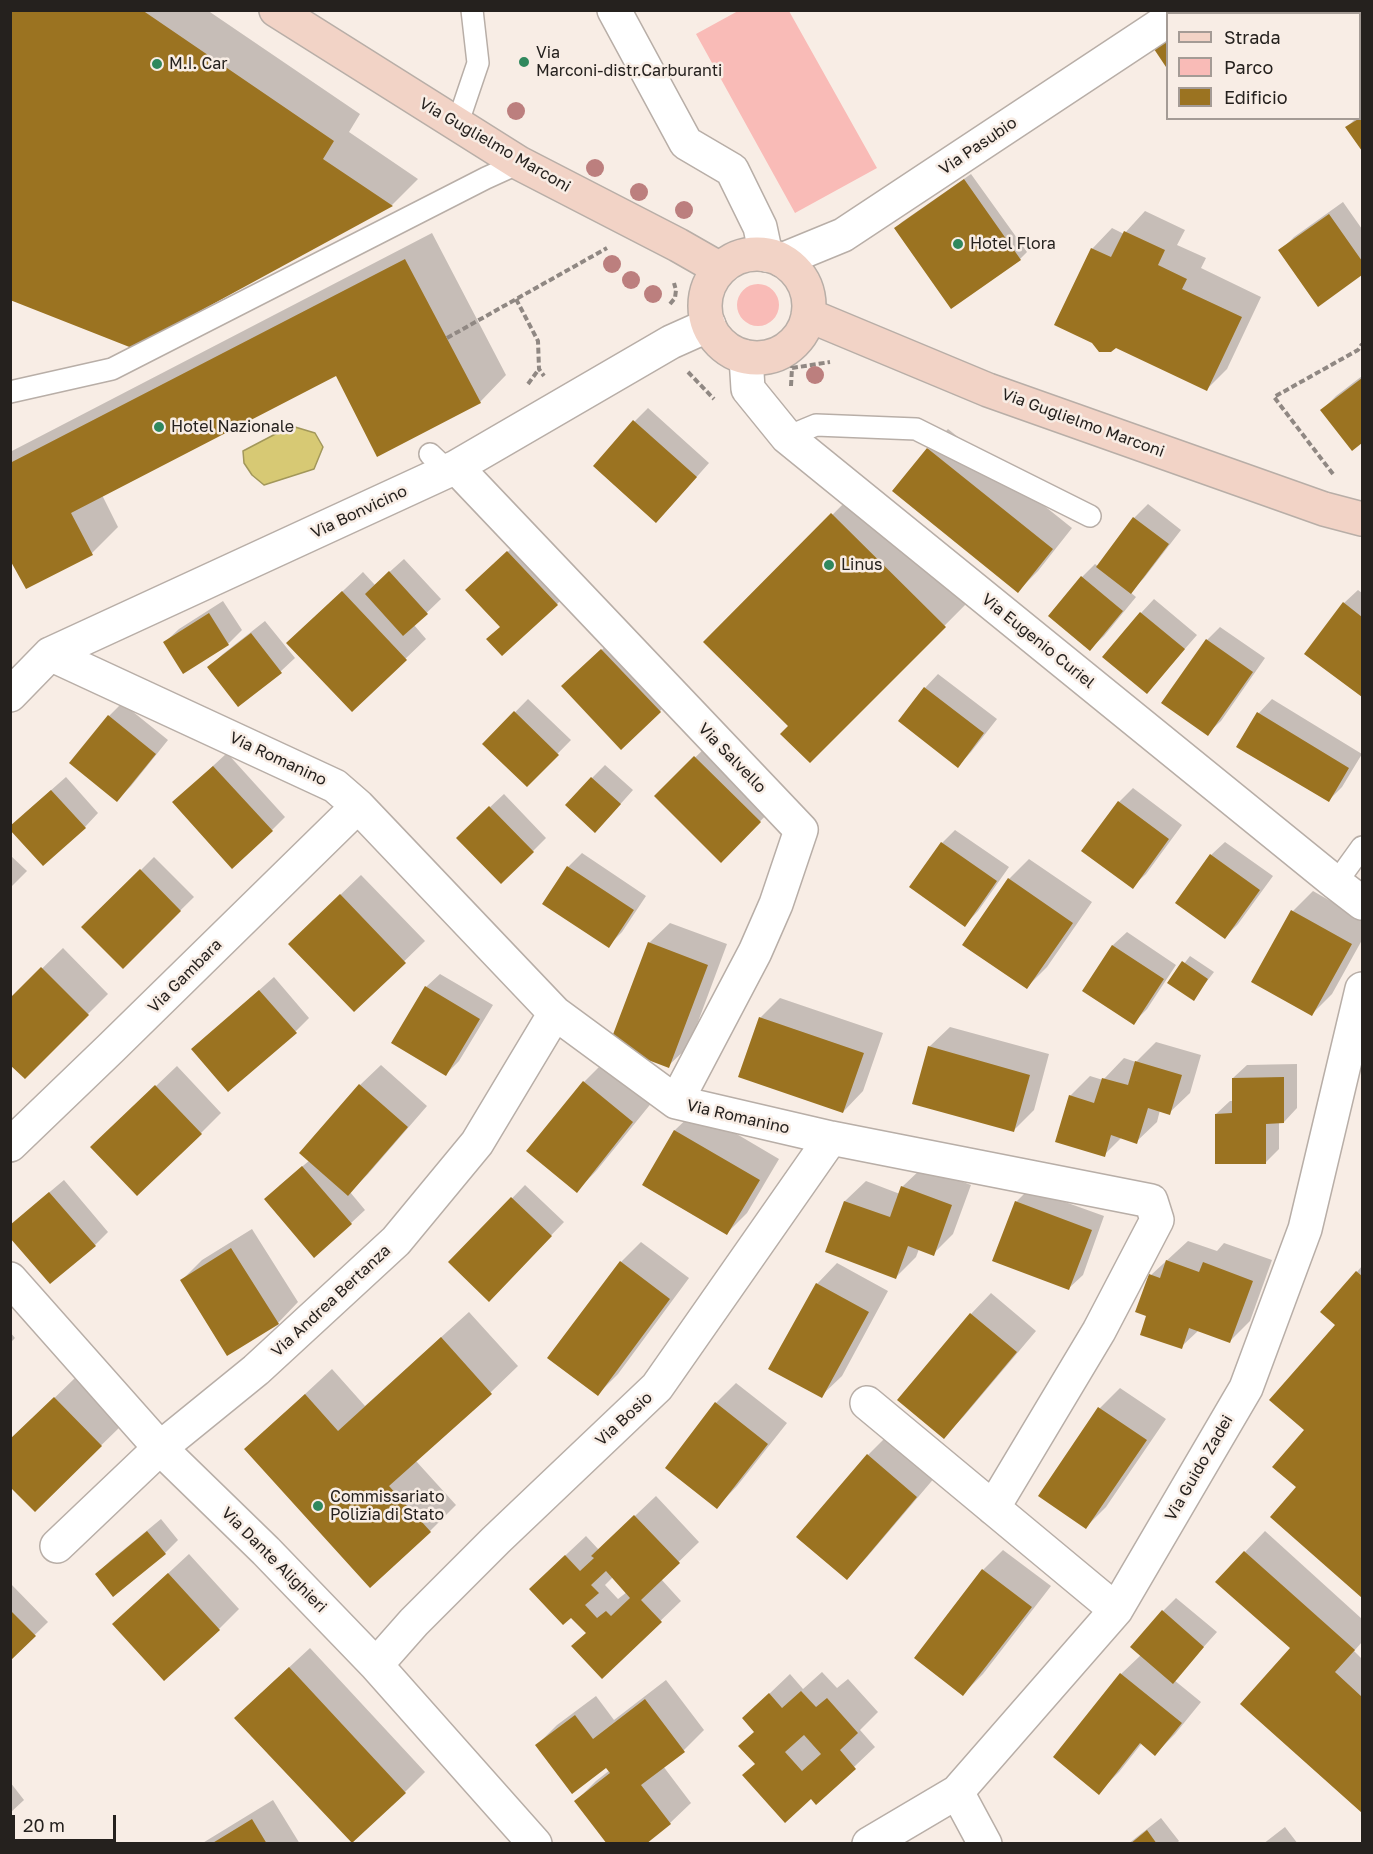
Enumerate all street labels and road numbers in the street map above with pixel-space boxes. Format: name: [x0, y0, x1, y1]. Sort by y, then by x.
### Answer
street label: Via Guglielmo Marconi: [416, 94, 574, 196]
street label: Via Pasubio: [936, 113, 1020, 179]
street label: Via Guglielmo Marconi: [999, 385, 1167, 461]
street label: Via Bonvicino: [308, 481, 410, 543]
street label: Via Eugenio Curiel: [978, 590, 1098, 692]
street label: Via Salvello: [694, 719, 770, 797]
street label: Via Romanino: [226, 728, 330, 790]
street label: Via Gambara: [144, 935, 226, 1017]
street label: Via Romanino: [685, 1096, 791, 1138]
street label: Via Andrea Bertanza: [267, 1241, 395, 1361]
street label: Via Bosio: [592, 1388, 656, 1450]
street label: Via Guido Zadei: [1161, 1412, 1237, 1524]
street label: Via Dante Alighieri: [217, 1503, 331, 1617]

